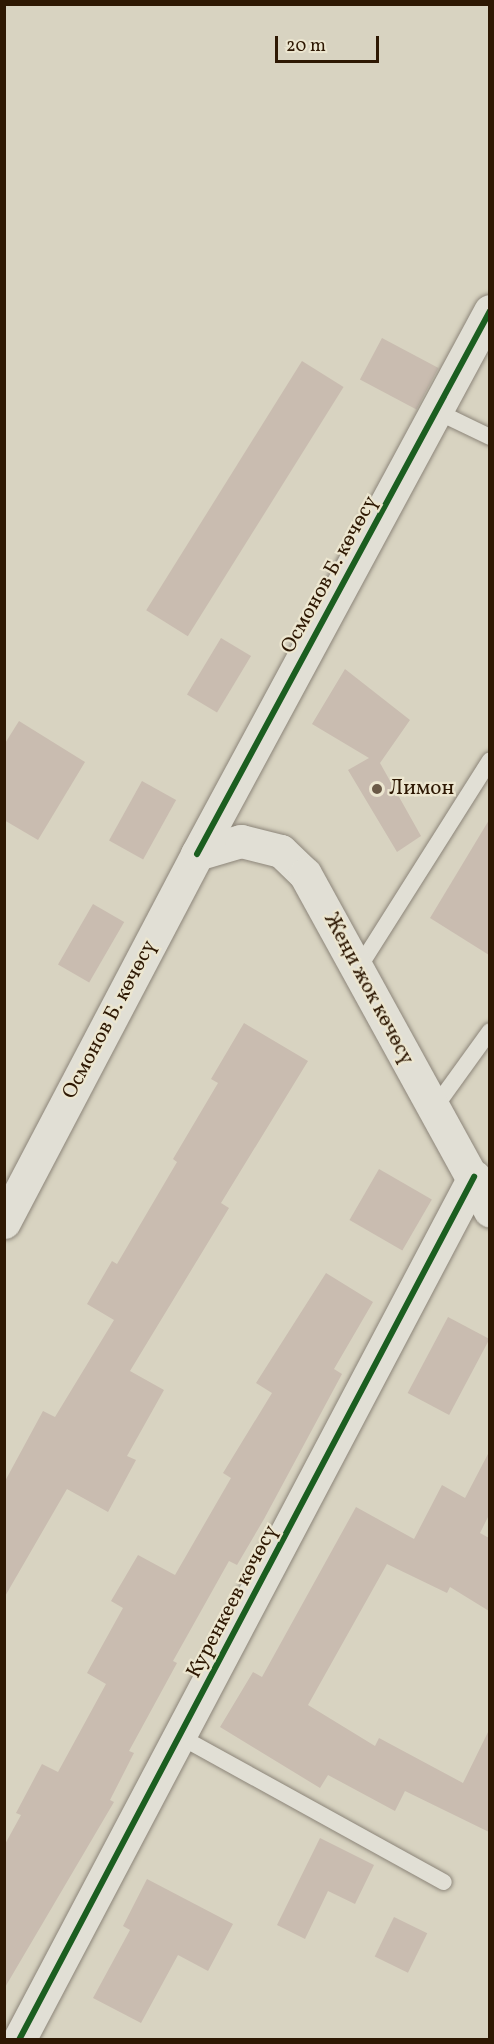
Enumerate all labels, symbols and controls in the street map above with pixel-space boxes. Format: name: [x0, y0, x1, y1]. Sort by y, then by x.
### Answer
scale bar: [278, 24, 382, 62]
text: 20 m: [286, 34, 326, 59]
street label: Осмонов Б. көчөсү: [276, 492, 384, 658]
place label: Лимон: [389, 776, 454, 802]
marker: Лимон: [370, 782, 384, 796]
street label: Жеңи жок көчөсү: [317, 909, 419, 1069]
street label: Осмонов Б. көчөсү: [58, 936, 162, 1104]
street label: Куренкеев көчөсү: [182, 1521, 284, 1683]

